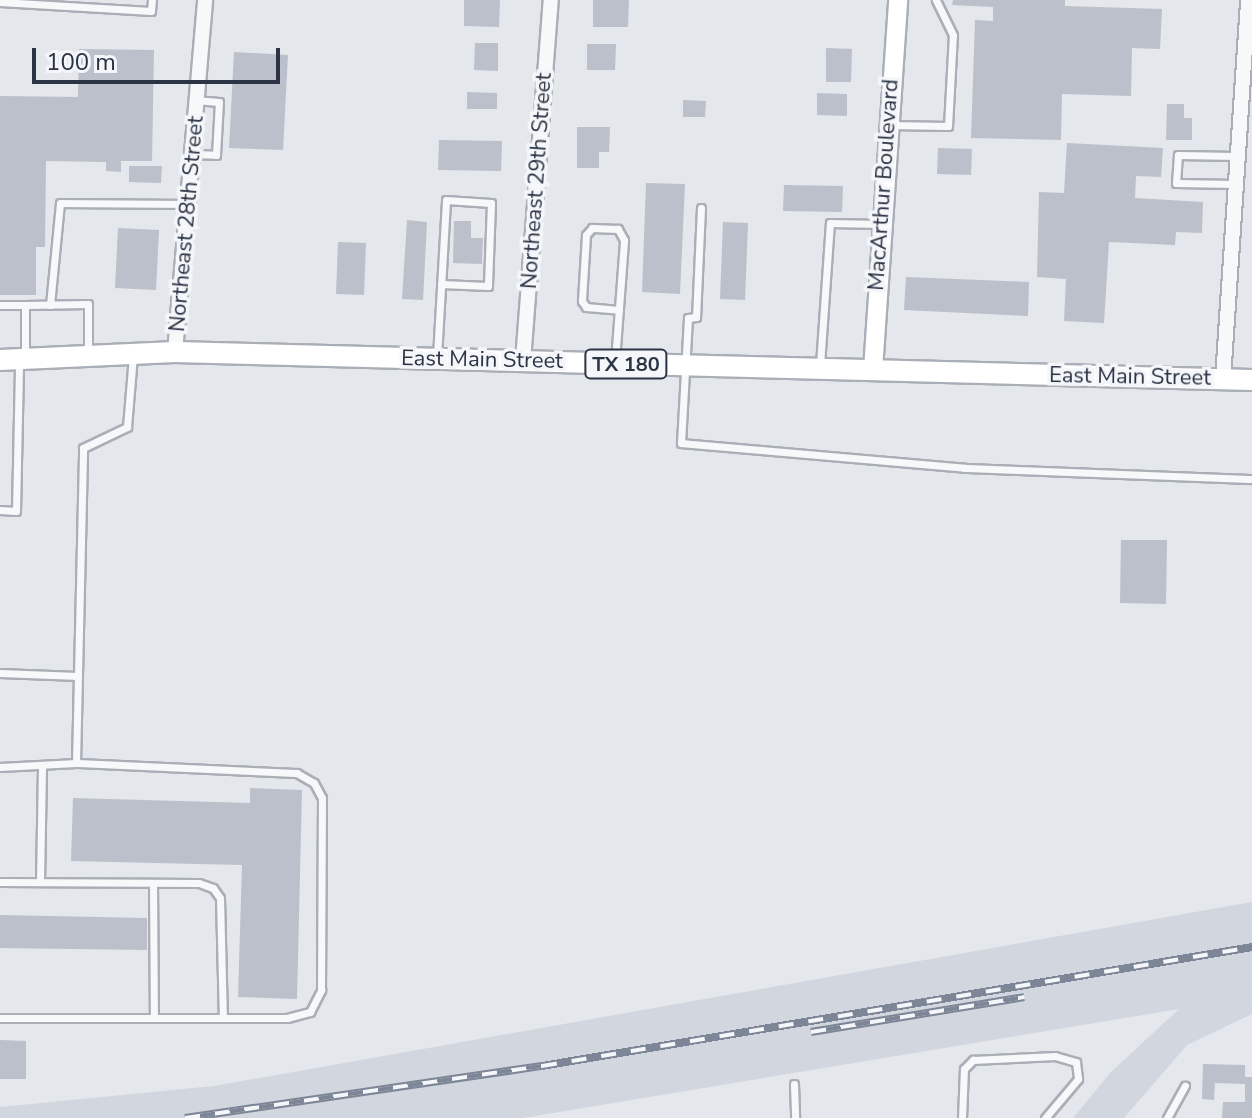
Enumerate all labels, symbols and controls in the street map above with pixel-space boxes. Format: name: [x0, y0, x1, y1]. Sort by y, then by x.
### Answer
scale bar: [36, 32, 284, 82]
text: 100 m: [46, 46, 116, 78]
street label: Northeast 29th Street: [516, 72, 558, 290]
street label: MacArthur Boulevard: [863, 78, 905, 292]
street label: Northeast 28th Street: [164, 115, 210, 333]
street label: East Main Street: [401, 345, 563, 375]
road number: TX 180: [584, 348, 668, 380]
street label: East Main Street: [1049, 362, 1211, 392]

